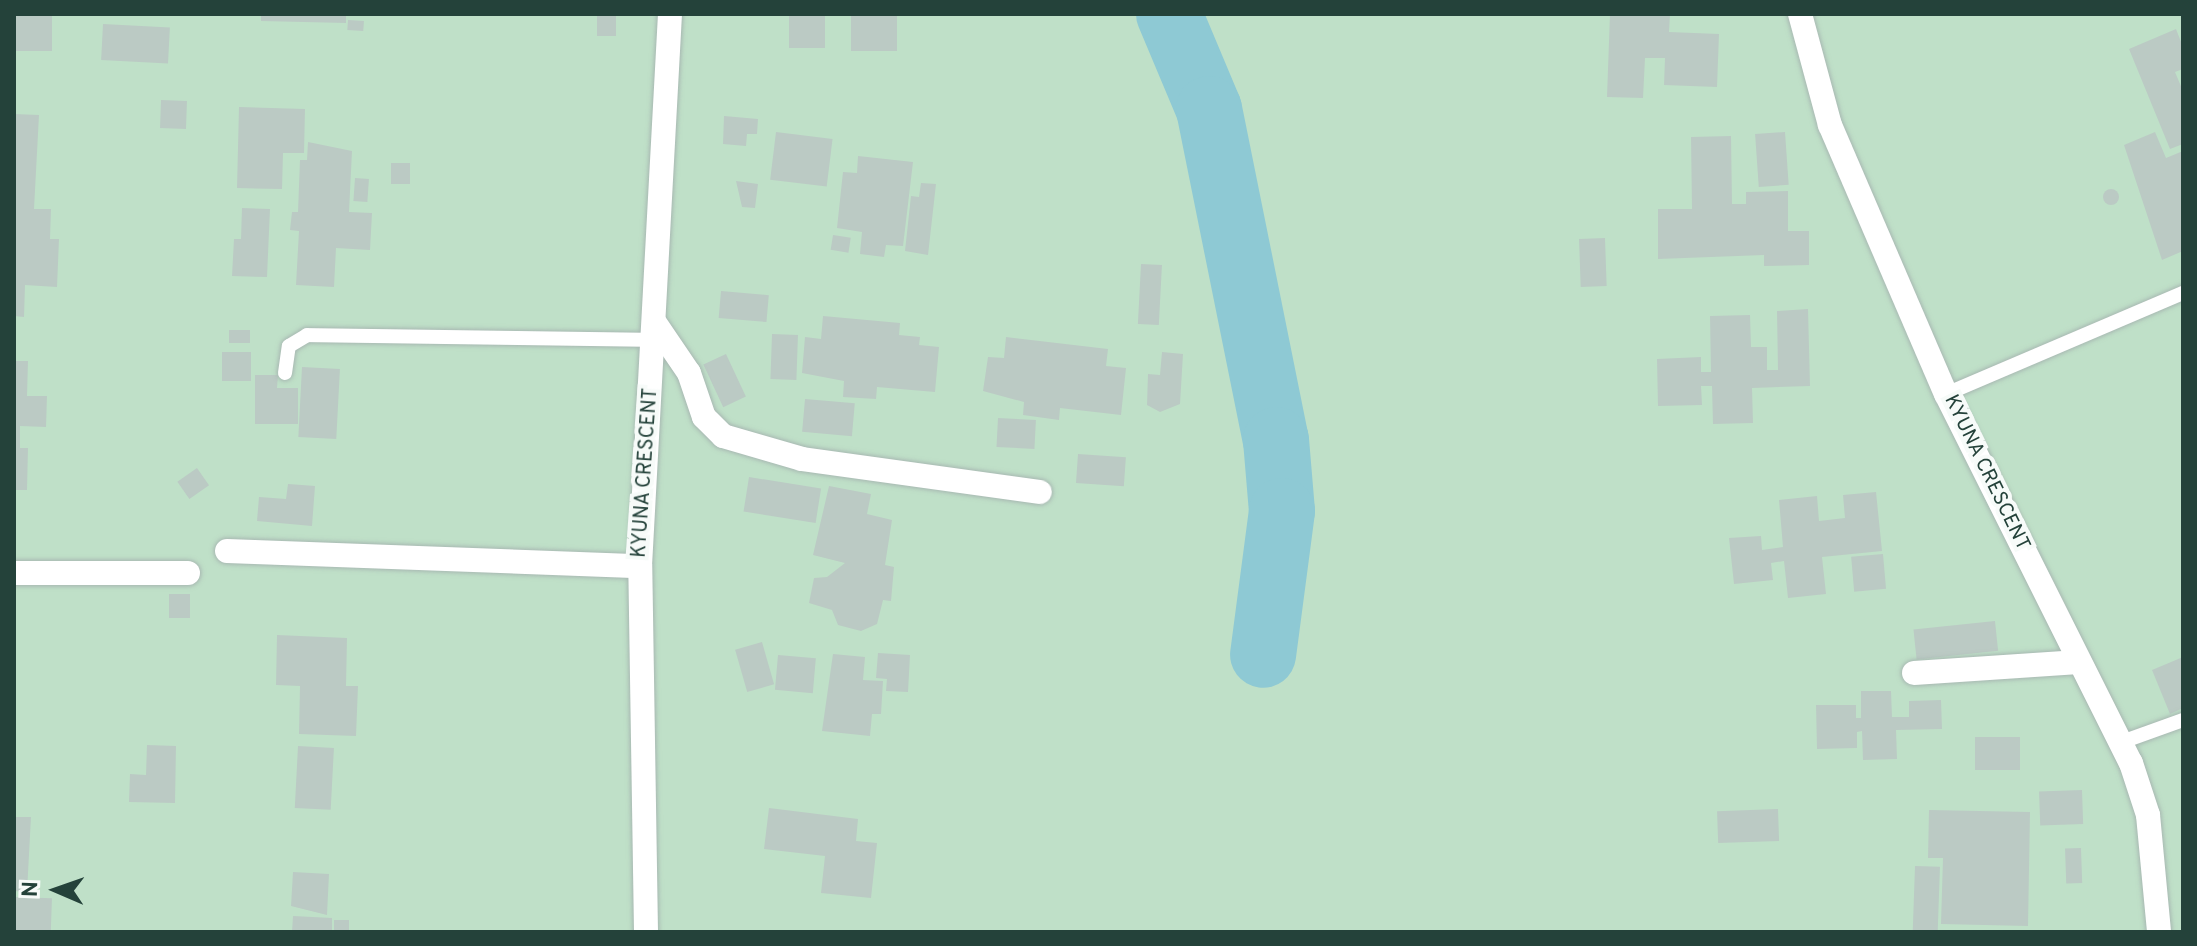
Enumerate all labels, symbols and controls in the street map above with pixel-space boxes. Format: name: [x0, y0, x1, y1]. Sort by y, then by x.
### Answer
street label: KYUNA CRESCENT: [628, 387, 664, 559]
street label: KYUNA CRESCENT: [1938, 391, 2034, 555]
north arrow: [16, 850, 96, 930]
text: N: [18, 881, 45, 898]

